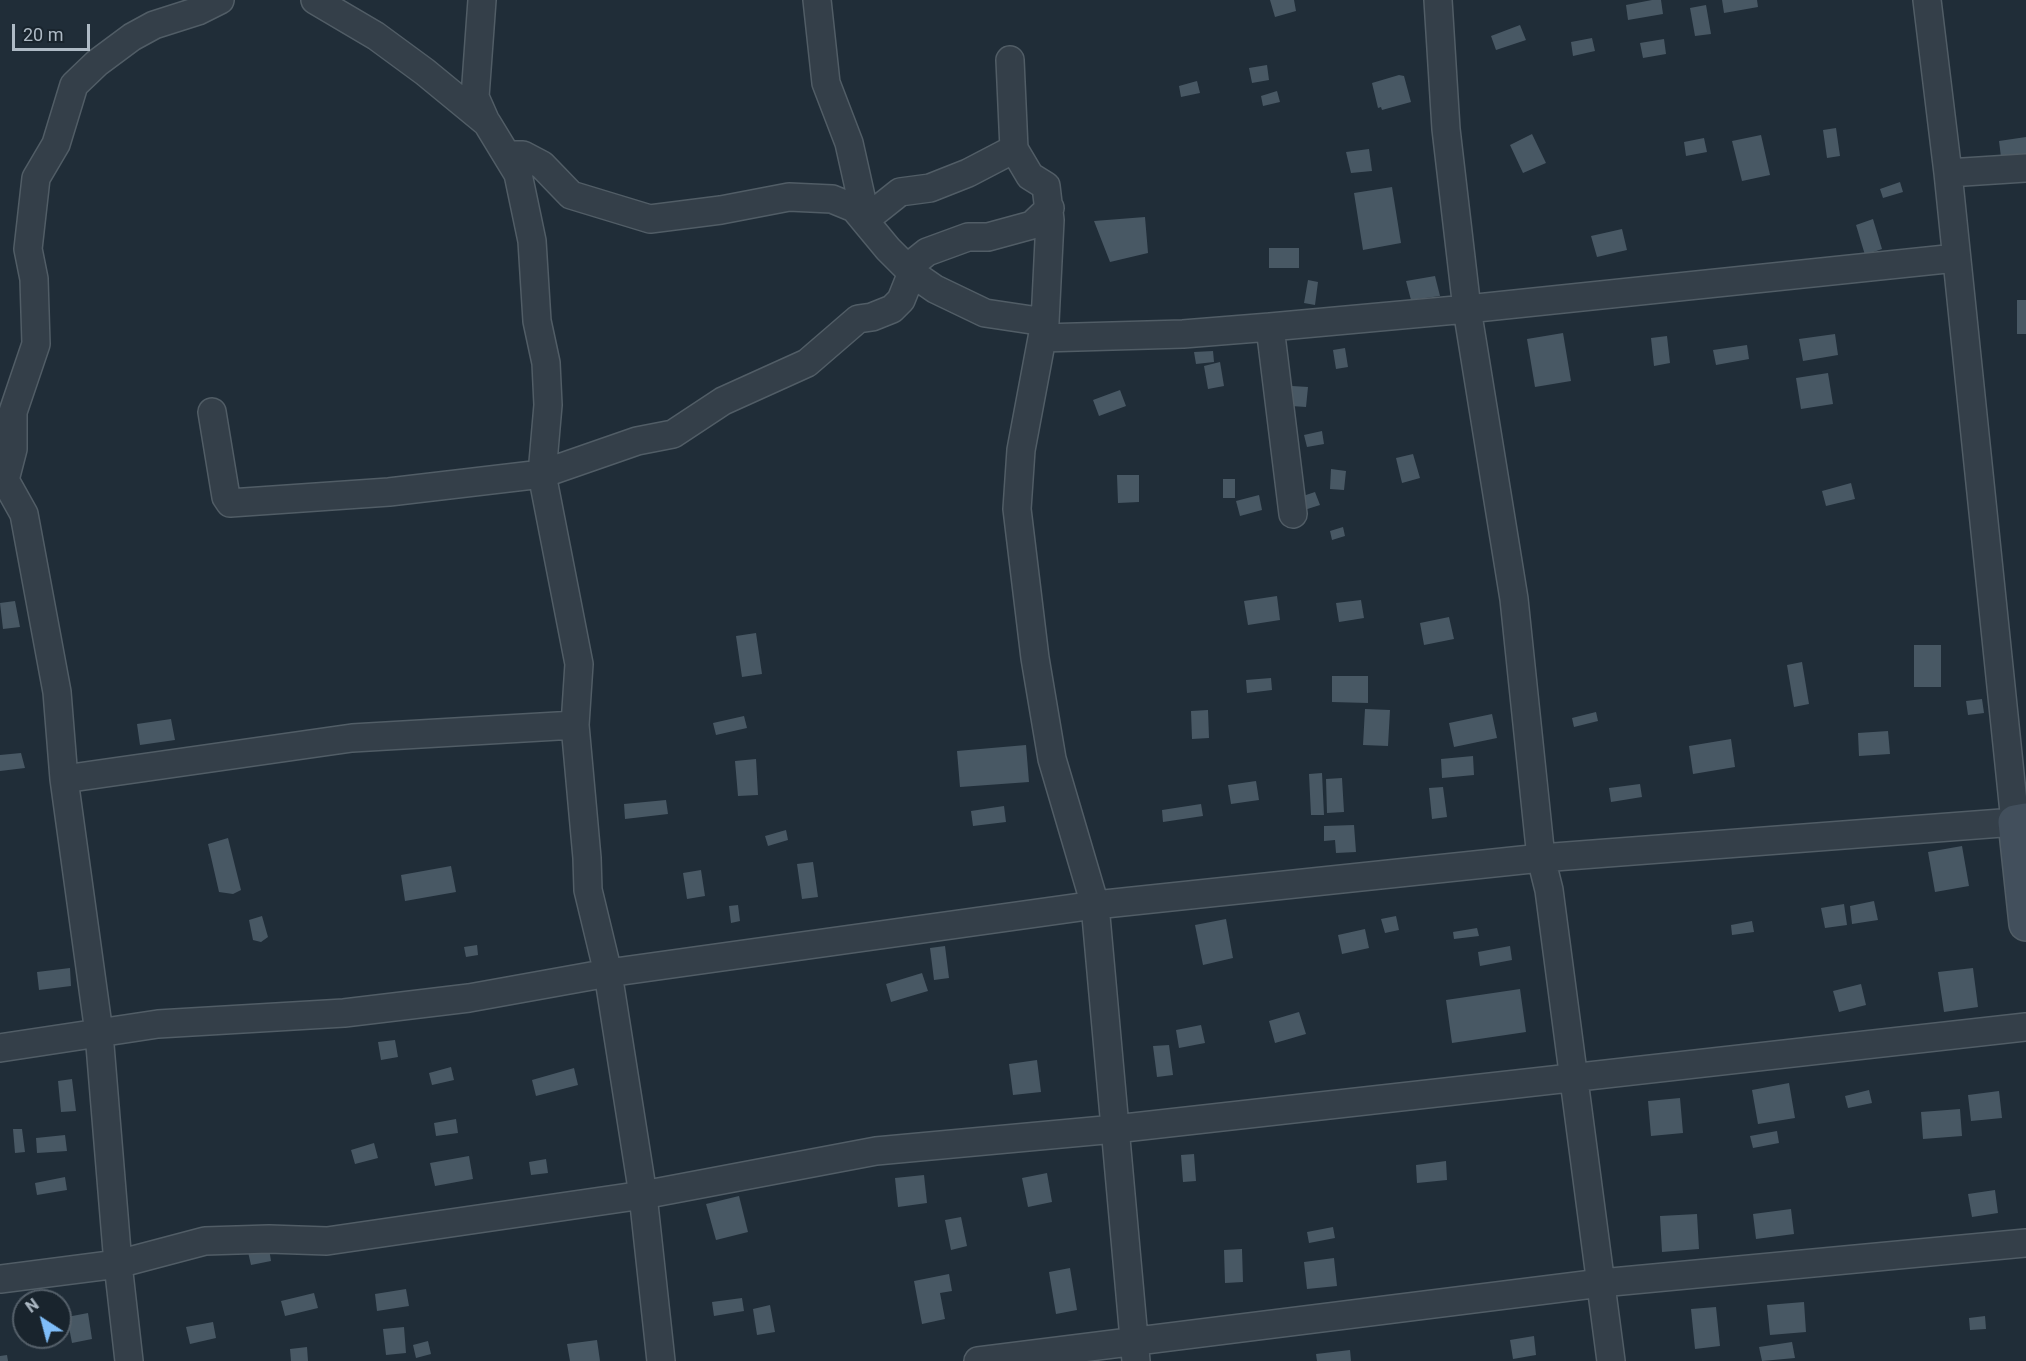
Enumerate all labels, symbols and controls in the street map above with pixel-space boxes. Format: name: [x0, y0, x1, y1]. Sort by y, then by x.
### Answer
scale bar: [15, 12, 93, 50]
text: 20 m: [23, 24, 63, 45]
north arrow: [12, 1289, 72, 1349]
text: N: [22, 1295, 42, 1317]

